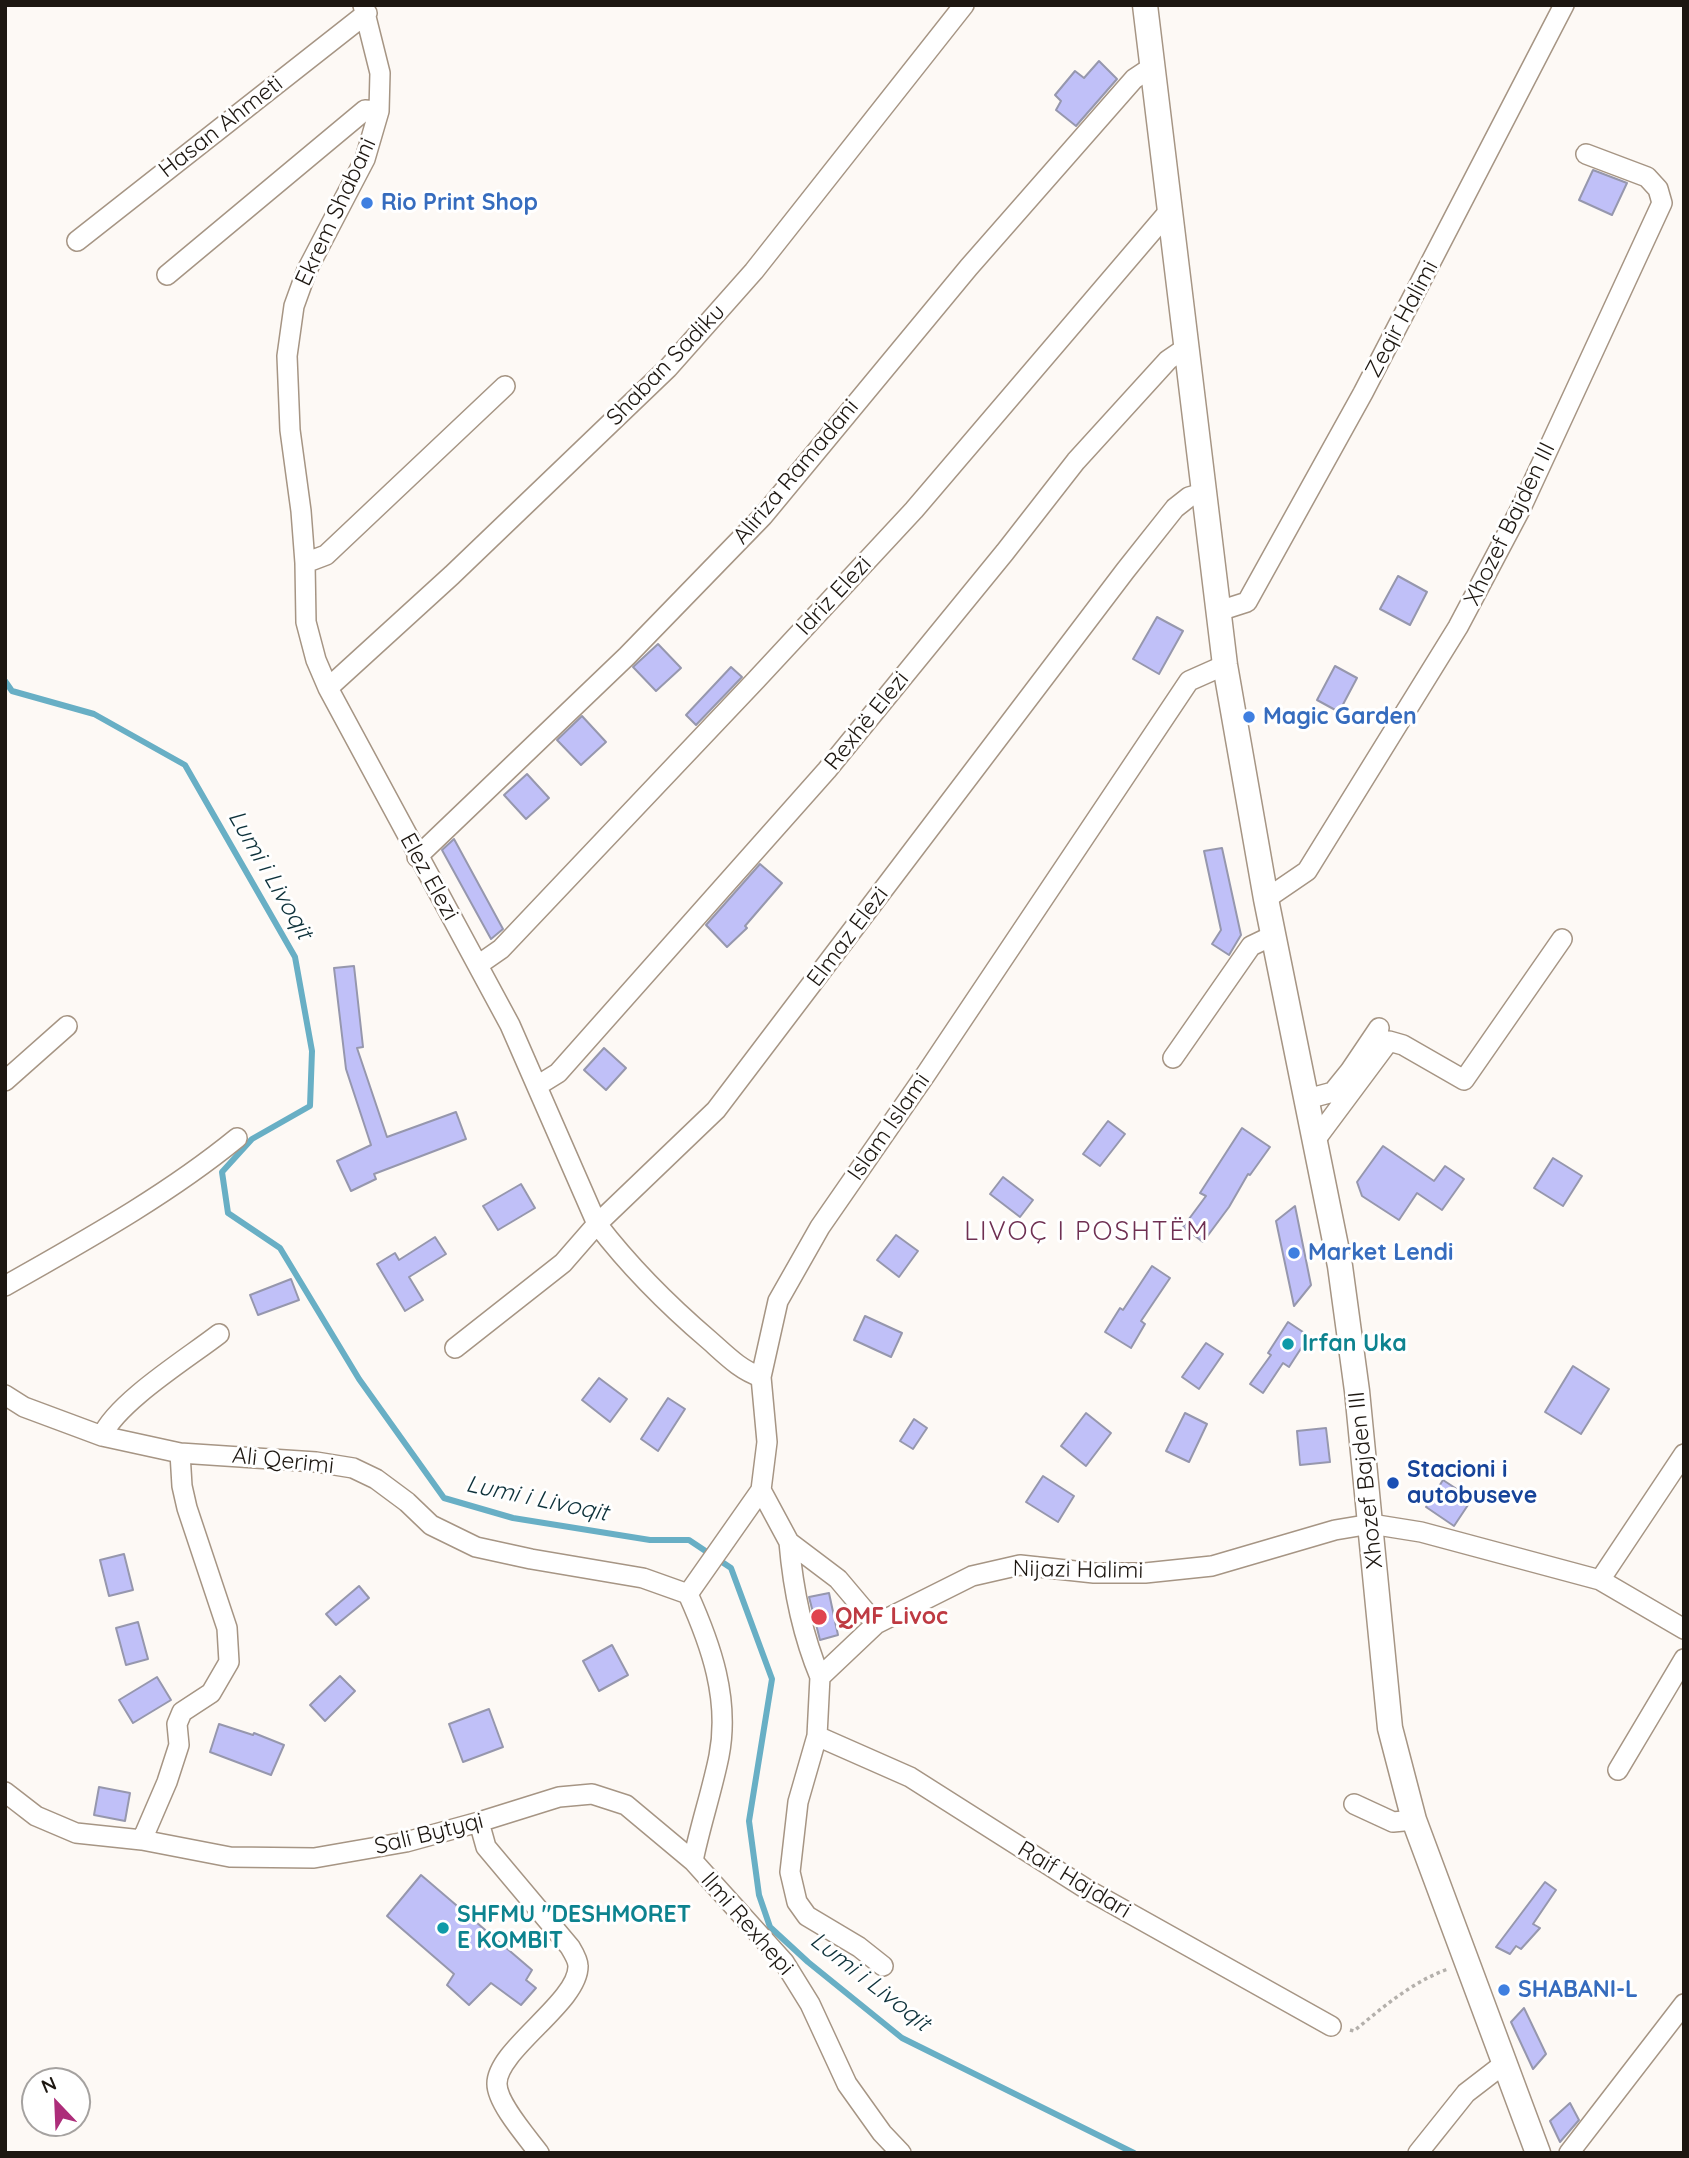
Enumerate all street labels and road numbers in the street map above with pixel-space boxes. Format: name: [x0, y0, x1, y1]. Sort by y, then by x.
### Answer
street label: Hasan Ahmeti: [154, 70, 288, 184]
street label: Ekrem Shabani: [290, 134, 382, 290]
street label: Zeqir Halimi: [1360, 256, 1444, 382]
street label: Shaban Sadiku: [601, 298, 731, 432]
street label: Aliriza Ramadani: [727, 394, 865, 550]
street label: Xhozef Bajden III: [1459, 438, 1561, 610]
street label: Idriz Elezi: [791, 551, 877, 641]
street label: Rexhë Elezi: [819, 666, 915, 776]
street label: Elez Elezi: [394, 829, 464, 925]
street label: Elmaz Elezi: [802, 882, 894, 992]
street label: Islam Islami: [842, 1068, 936, 1186]
street label: Xhozef Bajden III: [1343, 1390, 1389, 1570]
street label: Ali Qerimi: [231, 1442, 335, 1480]
street label: Nijazi Halimi: [1012, 1555, 1144, 1585]
street label: Sali Bytyqi: [372, 1807, 486, 1861]
street label: Raif Hajdari: [1012, 1835, 1136, 1925]
street label: Ilmi Rexhepi: [695, 1867, 799, 1981]

